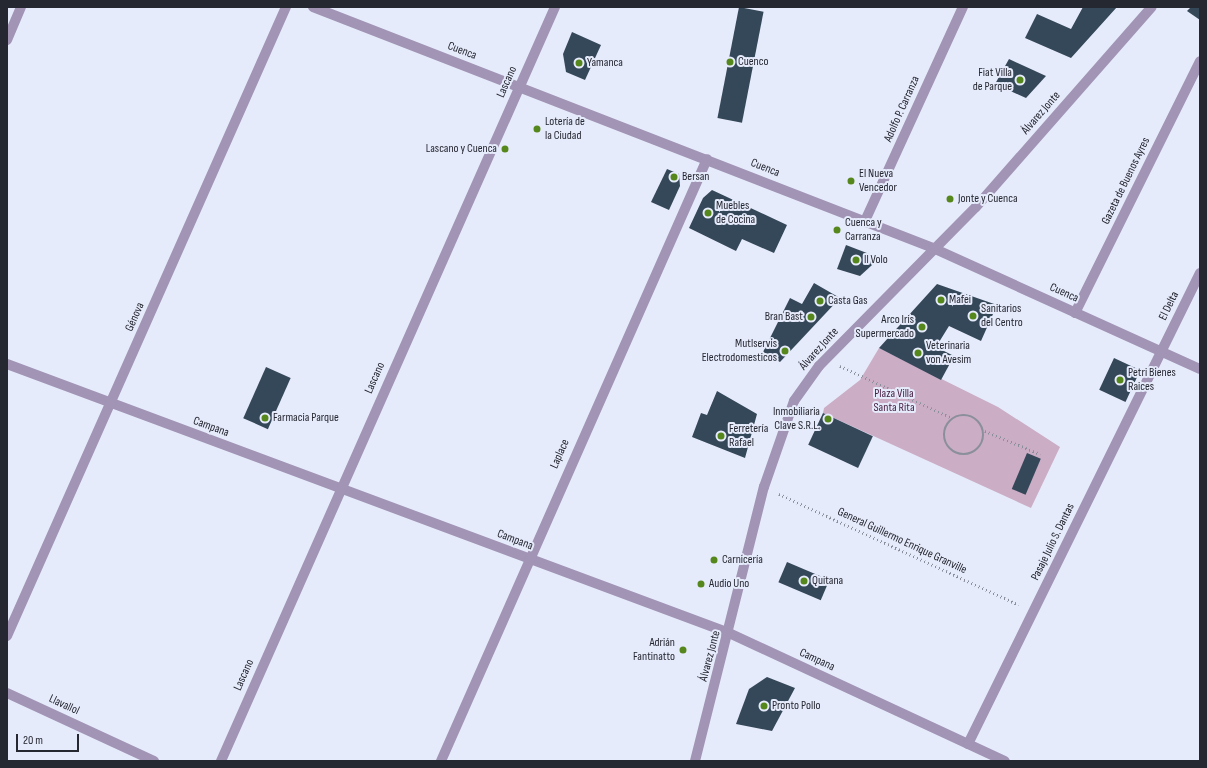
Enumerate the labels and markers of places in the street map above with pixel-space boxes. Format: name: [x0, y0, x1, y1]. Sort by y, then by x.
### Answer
place label: Cuenco: [738, 55, 768, 69]
place label: Yamanca: [587, 56, 623, 70]
marker: Cuenco: [725, 57, 735, 67]
marker: Yamanca: [574, 58, 584, 68]
place label: Fiat Villa de Parque: [973, 66, 1012, 94]
marker: Fiat Villa de Parque: [1015, 75, 1025, 85]
place label: Lotería de la Ciudad: [545, 115, 585, 143]
marker: Lotería de la Ciudad: [532, 124, 542, 134]
place label: Lascano y Cuenca: [426, 142, 497, 156]
marker: Lascano y Cuenca: [500, 144, 510, 154]
place label: El Nueva Vencedor: [859, 167, 897, 195]
place label: Bersan: [682, 170, 709, 184]
marker: Bersan: [669, 172, 679, 182]
marker: El Nueva Vencedor: [846, 176, 856, 186]
place label: Jonte y Cuenca: [958, 192, 1018, 206]
marker: Jonte y Cuenca: [945, 194, 955, 204]
place label: Muebles de Cocina: [716, 199, 755, 227]
marker: Muebles de Cocina: [703, 208, 713, 218]
place label: Cuenca y Carranza: [845, 216, 882, 244]
marker: Cuenca y Carranza: [832, 225, 842, 235]
place label: Il Volo: [864, 253, 888, 267]
marker: Il Volo: [851, 255, 861, 265]
place label: Mafei: [949, 293, 971, 307]
place label: Casta Gas: [828, 294, 868, 308]
marker: Mafei: [936, 295, 946, 305]
marker: Casta Gas: [815, 296, 825, 306]
place label: Sanitarios del Centro: [981, 302, 1023, 330]
place label: Bran Bast: [765, 310, 803, 324]
marker: Sanitarios del Centro: [968, 311, 978, 321]
marker: Bran Bast: [806, 312, 816, 322]
place label: Arco Iris Supermercado: [856, 313, 914, 341]
marker: Arco Iris Supermercado: [917, 322, 927, 332]
place label: Mutlservis Electrodomesticos: [702, 337, 777, 365]
place label: Veterinaria von Avesim: [926, 339, 971, 367]
marker: Mutlservis Electrodomesticos: [780, 346, 790, 356]
marker: Veterinaria von Avesim: [913, 348, 923, 358]
place label: Petri Bienes Raices: [1128, 366, 1176, 394]
marker: Petri Bienes Raices: [1115, 375, 1125, 385]
place label: Inmobiliaria Clave S.R.L.: [773, 405, 820, 433]
place label: Farmacia Parque: [273, 411, 339, 425]
marker: Farmacia Parque: [260, 413, 270, 423]
marker: Inmobiliaria Clave S.R.L.: [823, 414, 833, 424]
place label: Ferretería Rafael: [729, 422, 768, 450]
marker: Ferretería Rafael: [716, 431, 726, 441]
place label: Carnicería: [722, 553, 763, 567]
marker: Carnicería: [709, 555, 719, 565]
place label: Quitana: [812, 574, 843, 588]
marker: Quitana: [799, 576, 809, 586]
place label: Audio Uno: [709, 577, 749, 591]
marker: Audio Uno: [696, 579, 706, 589]
place label: Adrián Fantinatto: [633, 636, 675, 664]
marker: Adrián Fantinatto: [678, 645, 688, 655]
place label: Pronto Pollo: [772, 699, 820, 713]
marker: Pronto Pollo: [759, 701, 769, 711]

